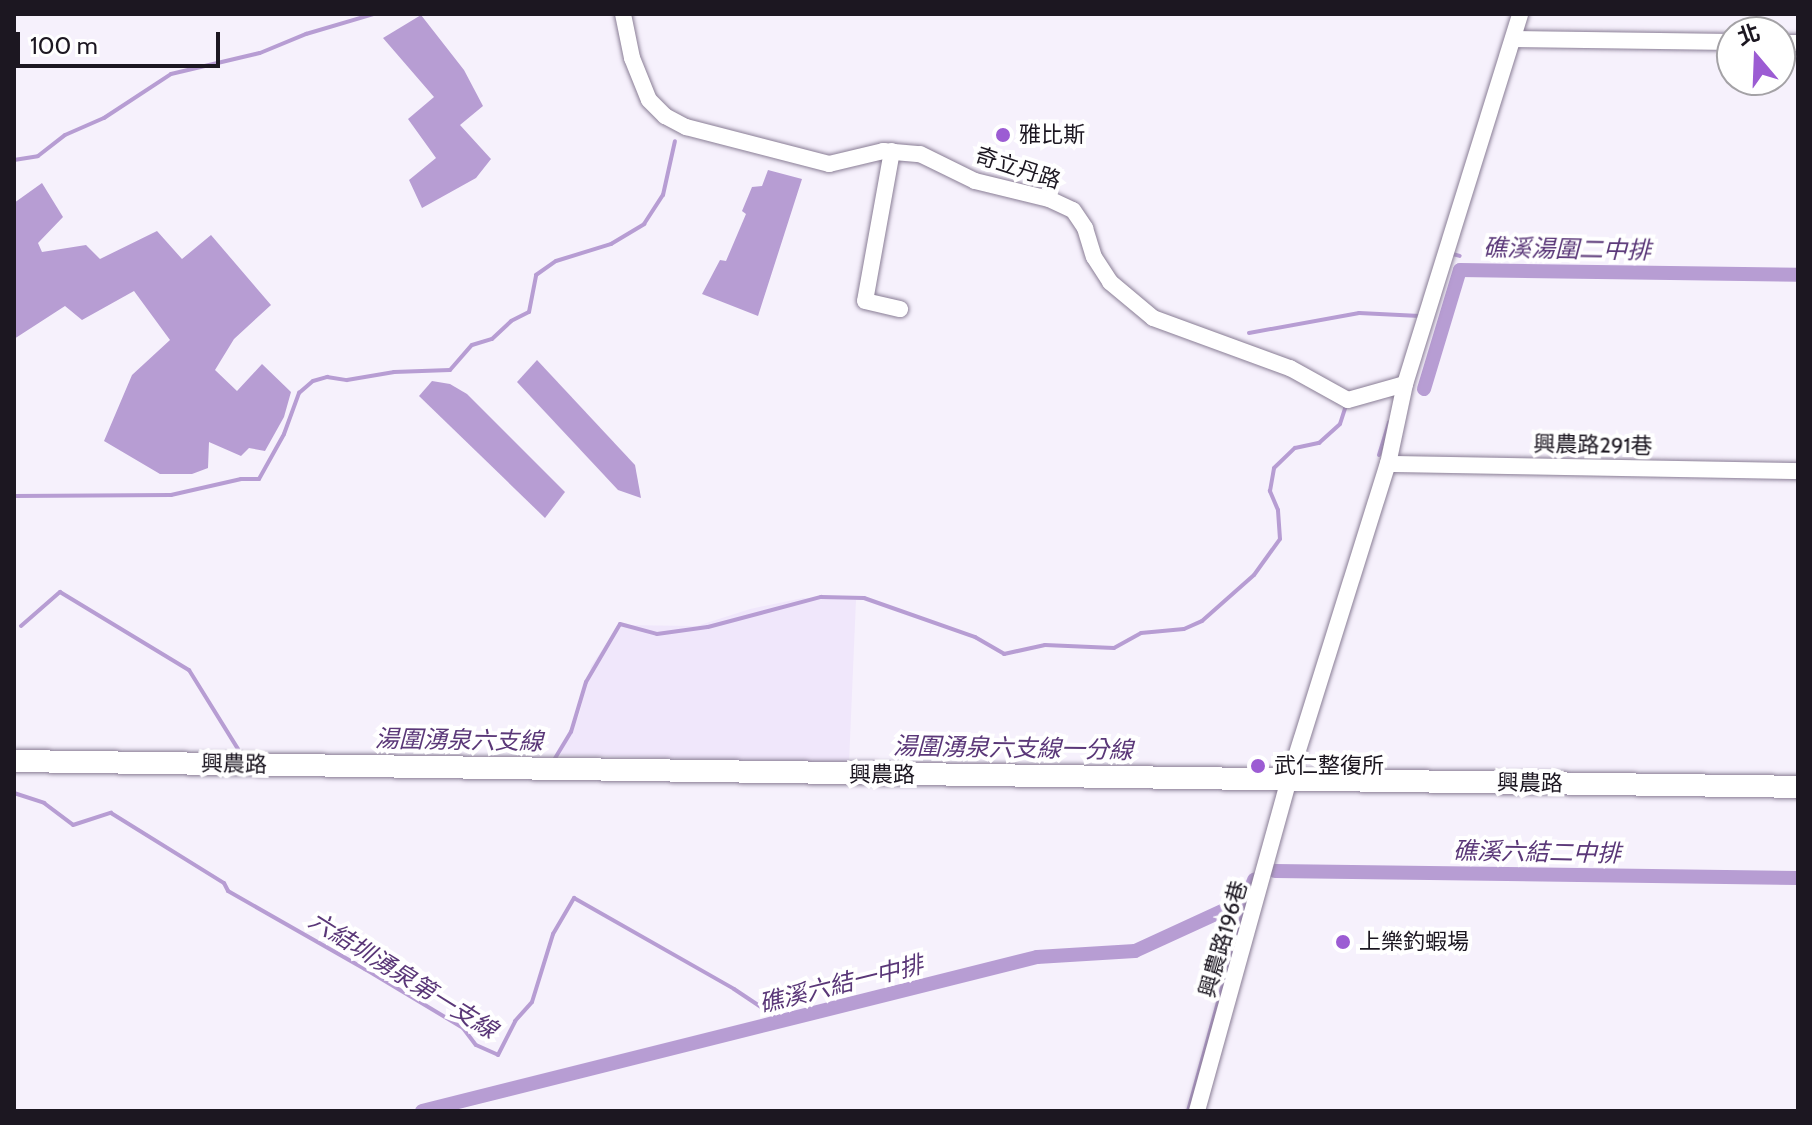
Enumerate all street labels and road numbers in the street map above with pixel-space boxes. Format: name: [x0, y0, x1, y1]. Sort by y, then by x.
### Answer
street label: 奇立丹路: [972, 142, 1064, 194]
street label: 興農路291巷: [1533, 431, 1653, 459]
street label: 興農路: [201, 750, 267, 778]
street label: 興農路: [849, 762, 915, 788]
street label: 興農路: [1497, 769, 1563, 797]
street label: 興農路196巷: [1194, 878, 1252, 1000]

